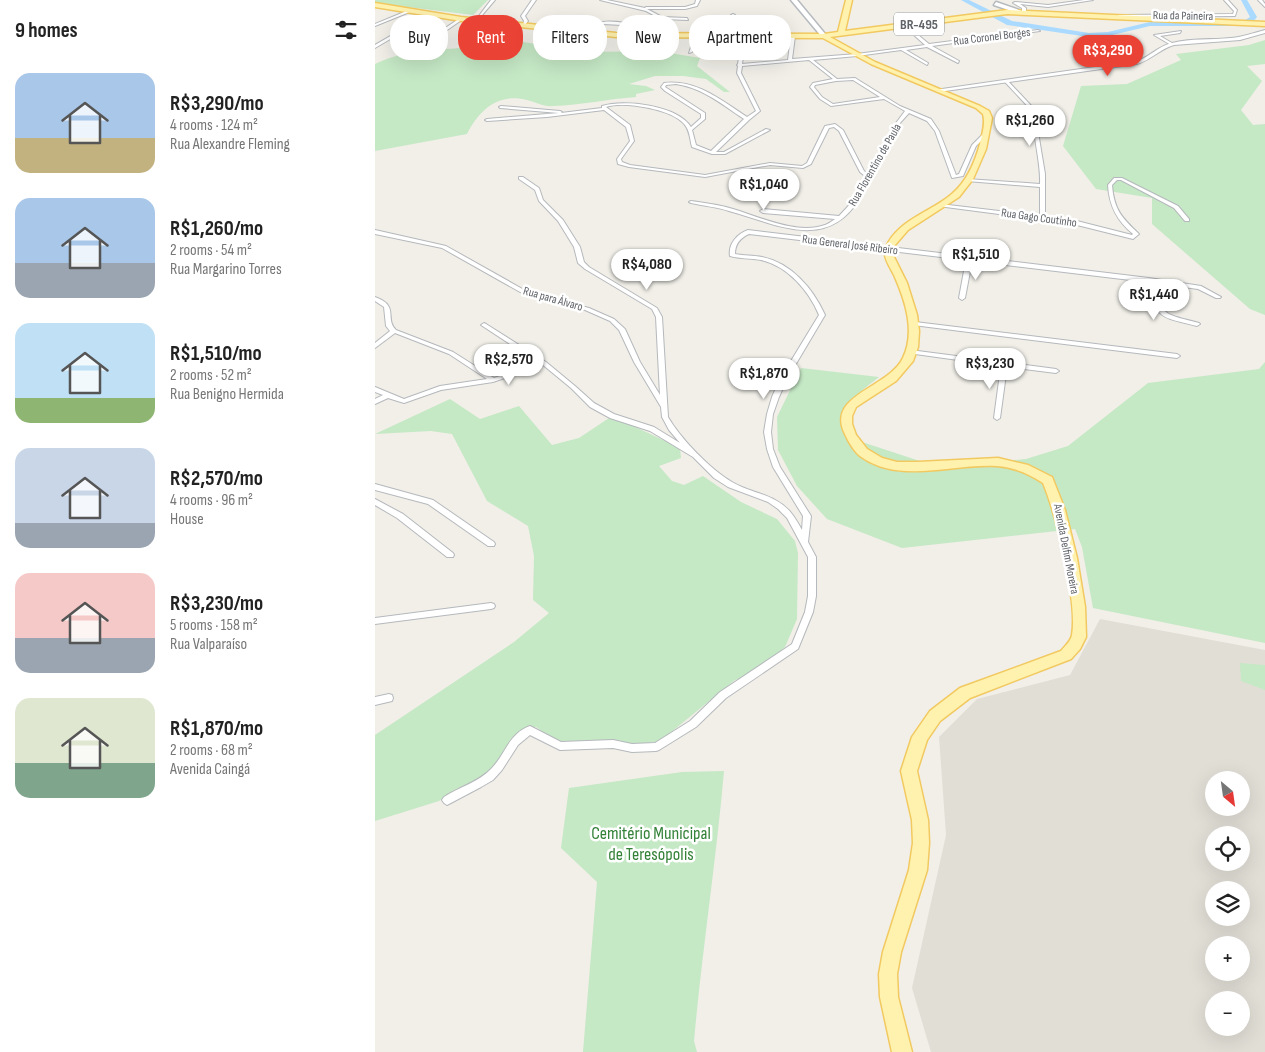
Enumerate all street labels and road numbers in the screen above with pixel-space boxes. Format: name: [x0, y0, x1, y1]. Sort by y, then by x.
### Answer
street label: Rua da Paineira: [1153, 8, 1214, 24]
road number: BR-495: [894, 12, 944, 36]
street label: Rua Coronel Borges: [953, 25, 1031, 49]
street label: Rua Florentino de Paula: [845, 121, 905, 209]
street label: Rua Gago Coutinho: [1000, 205, 1078, 231]
street label: Rua General José Ribeiro: [801, 232, 899, 258]
street label: Rua para Álvaro: [521, 283, 585, 315]
street label: Avenida Delfim Moreira: [1050, 502, 1082, 596]

